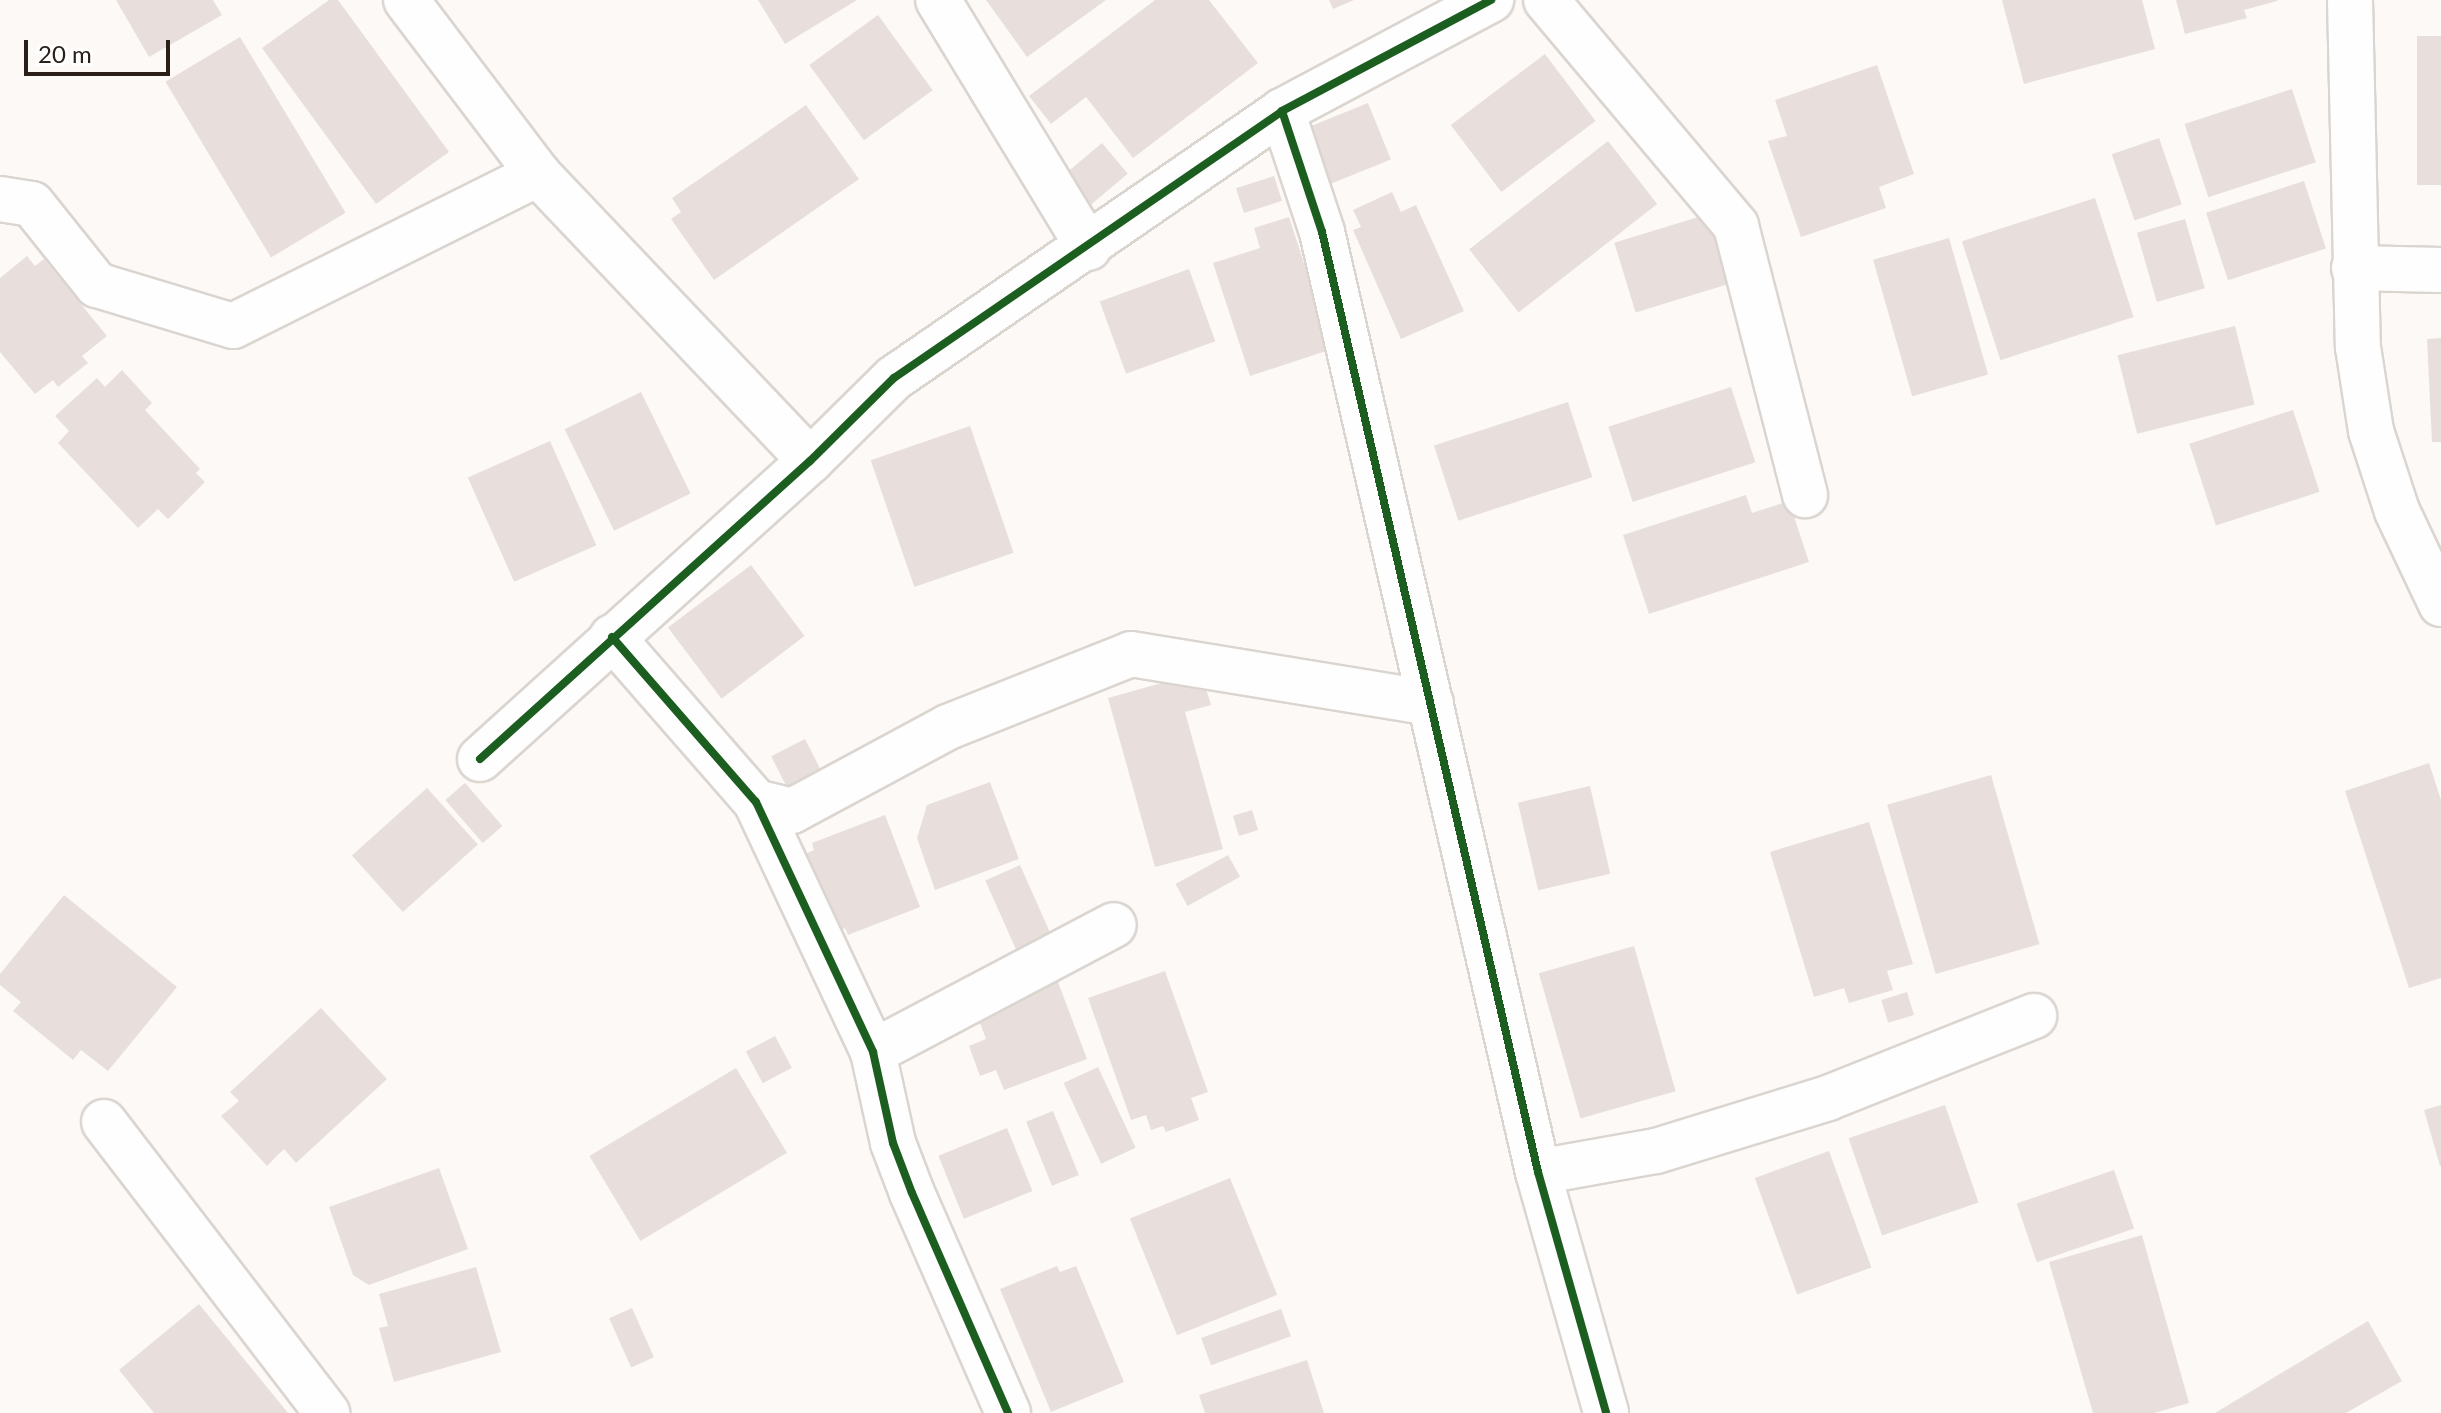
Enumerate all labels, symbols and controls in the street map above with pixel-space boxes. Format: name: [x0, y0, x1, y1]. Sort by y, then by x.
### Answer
scale bar: [28, 24, 174, 74]
text: 20 m: [38, 39, 92, 68]

